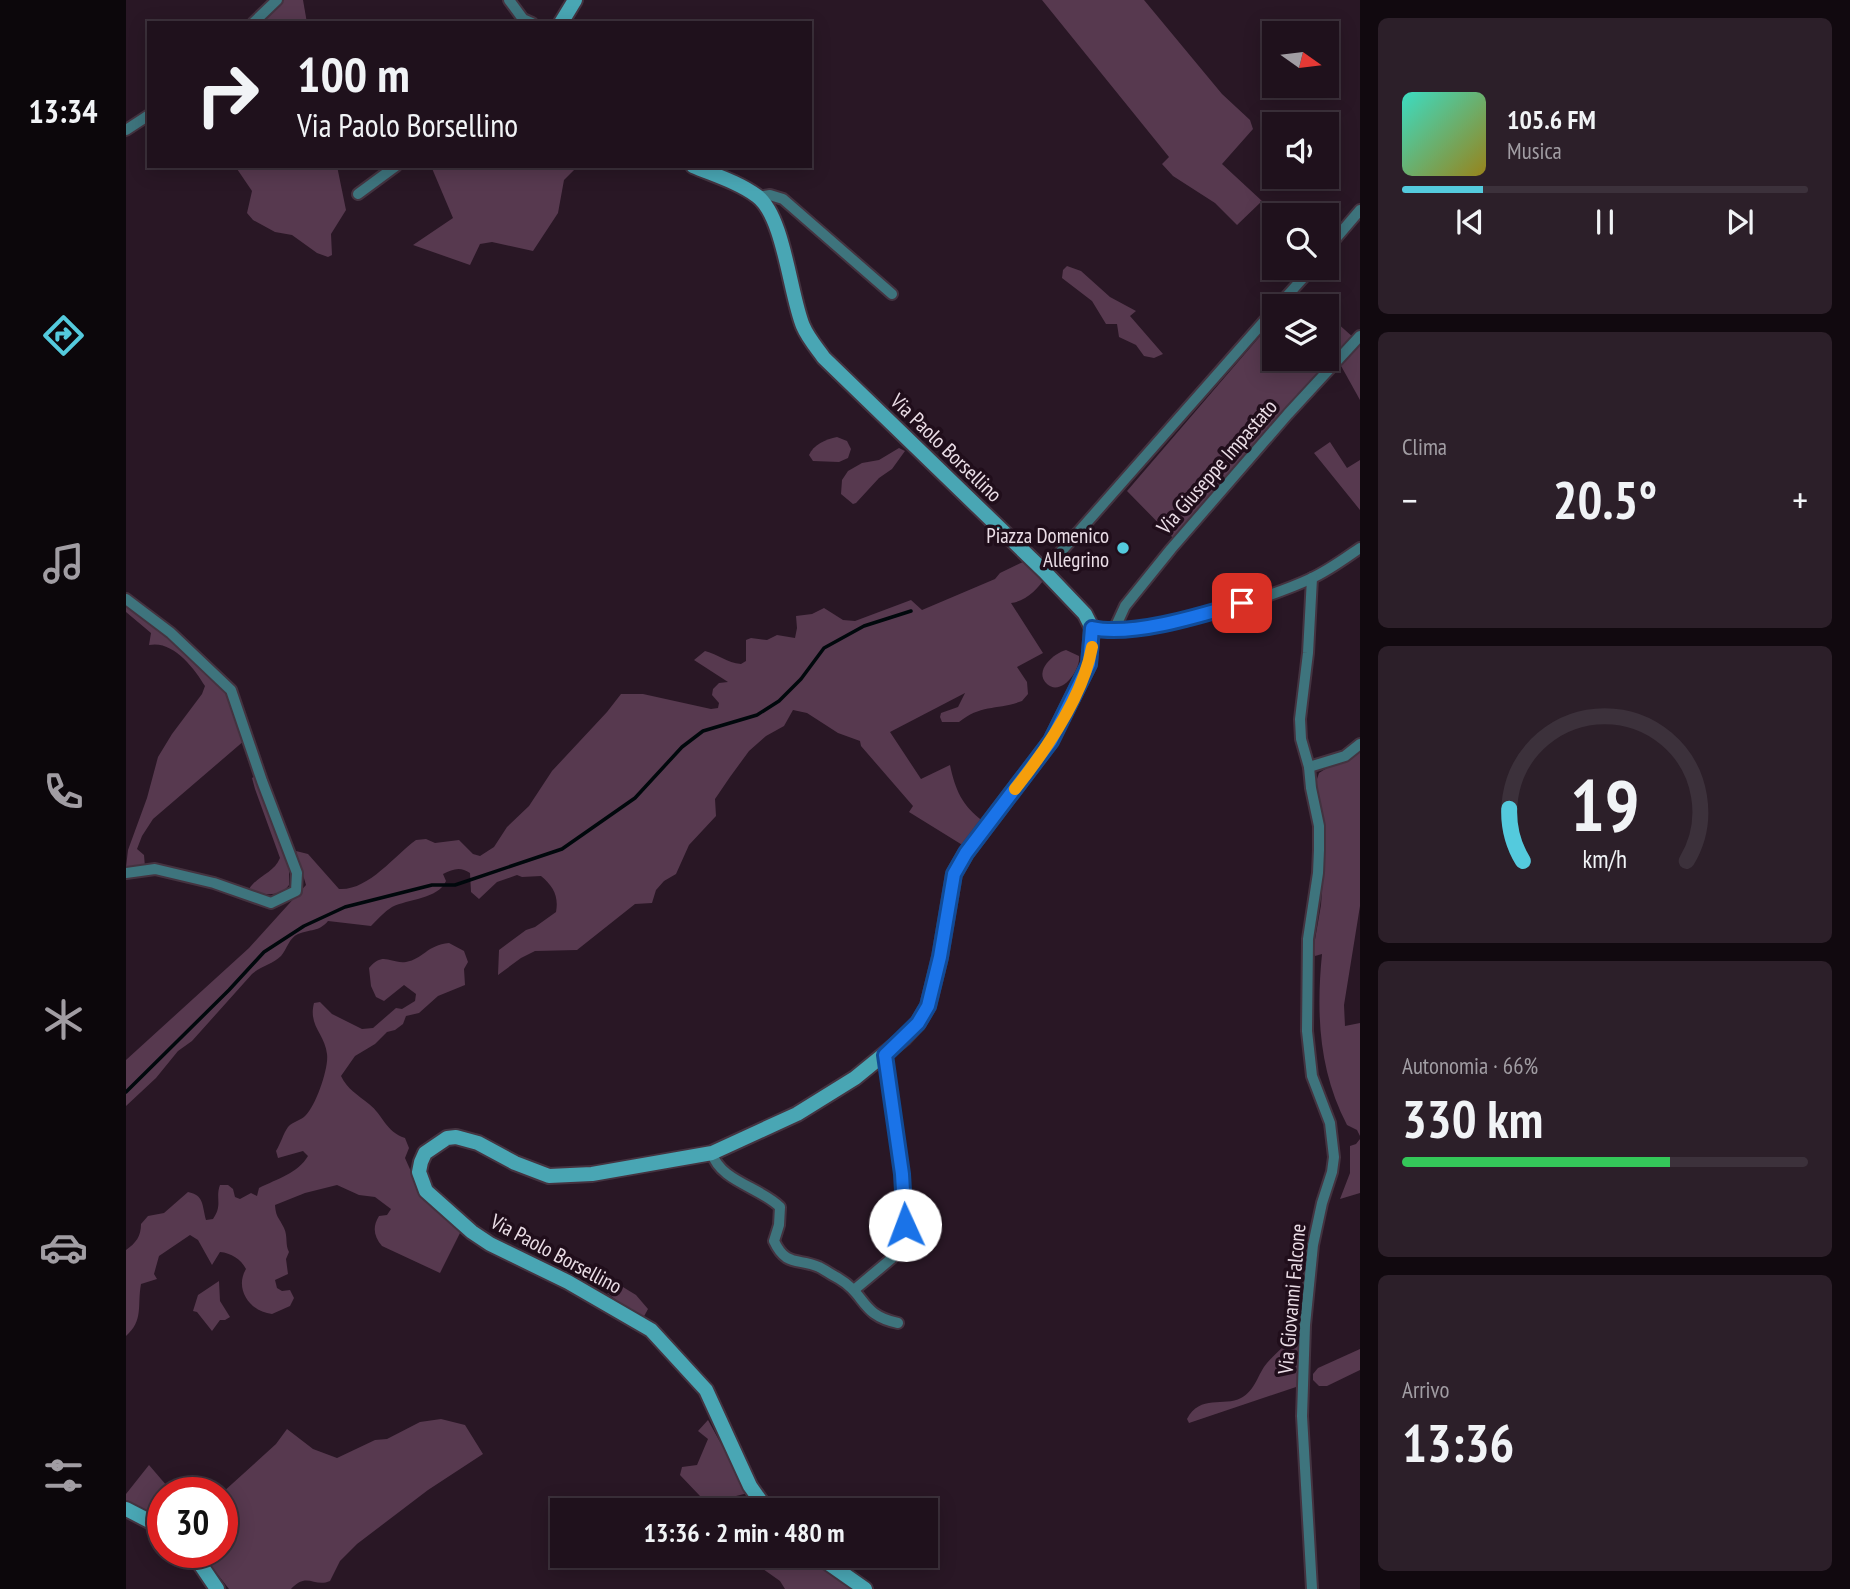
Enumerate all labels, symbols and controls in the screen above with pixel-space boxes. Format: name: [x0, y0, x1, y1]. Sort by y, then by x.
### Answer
north arrow: [1262, 21, 1339, 98]
map controls: [1262, 21, 1339, 371]
text: 100 m: [297, 42, 410, 106]
icon: right: [182, 49, 273, 140]
text: 13:34: [28, 90, 98, 132]
text: 105.6 FM: [1507, 103, 1596, 136]
text: Via Paolo Borsellino: [297, 104, 518, 146]
button: sound: [1262, 112, 1339, 189]
text: Musica: [1507, 136, 1562, 165]
button: search: [1262, 203, 1339, 280]
icon: previous: [1451, 203, 1489, 241]
icon: pause: [1586, 203, 1624, 241]
icon: next: [1721, 203, 1759, 241]
button: layers: [1262, 294, 1339, 371]
icon: directions: [39, 311, 88, 360]
street label: Via Paolo Borsellino: [884, 387, 1008, 508]
street label: Via Giuseppe Impastato: [1150, 394, 1283, 541]
text: Clima: [1402, 432, 1447, 461]
text: 20.5°: [1553, 466, 1657, 533]
text: −: [1402, 475, 1418, 524]
text: +: [1792, 475, 1808, 524]
place label: Piazza Domenico Allegrino: [986, 522, 1109, 573]
icon: music: [39, 539, 88, 588]
marker: Piazza Domenico Allegrino: [1115, 540, 1131, 556]
pin: [1212, 573, 1272, 633]
icon: arrive: [1223, 584, 1261, 622]
text: 19: [1570, 757, 1640, 851]
icon: phone: [39, 767, 88, 816]
text: km/h: [1583, 842, 1627, 874]
icon: climate: [39, 995, 88, 1044]
text: Autonomia · 66%: [1402, 1051, 1538, 1080]
text: 330 km: [1402, 1085, 1543, 1152]
position arrow: [868, 1188, 942, 1262]
street label: Via Paolo Borsellino: [485, 1207, 627, 1300]
icon: car: [39, 1223, 88, 1272]
street label: Via Giovanni Falcone: [1271, 1223, 1312, 1376]
text: Arrivo: [1402, 1375, 1449, 1404]
text: 13:36: [1402, 1409, 1514, 1476]
icon: filters: [39, 1451, 88, 1500]
speed limit sign: 30: [147, 1477, 238, 1568]
text: 13:36 · 2 min · 480 m: [644, 1516, 844, 1549]

